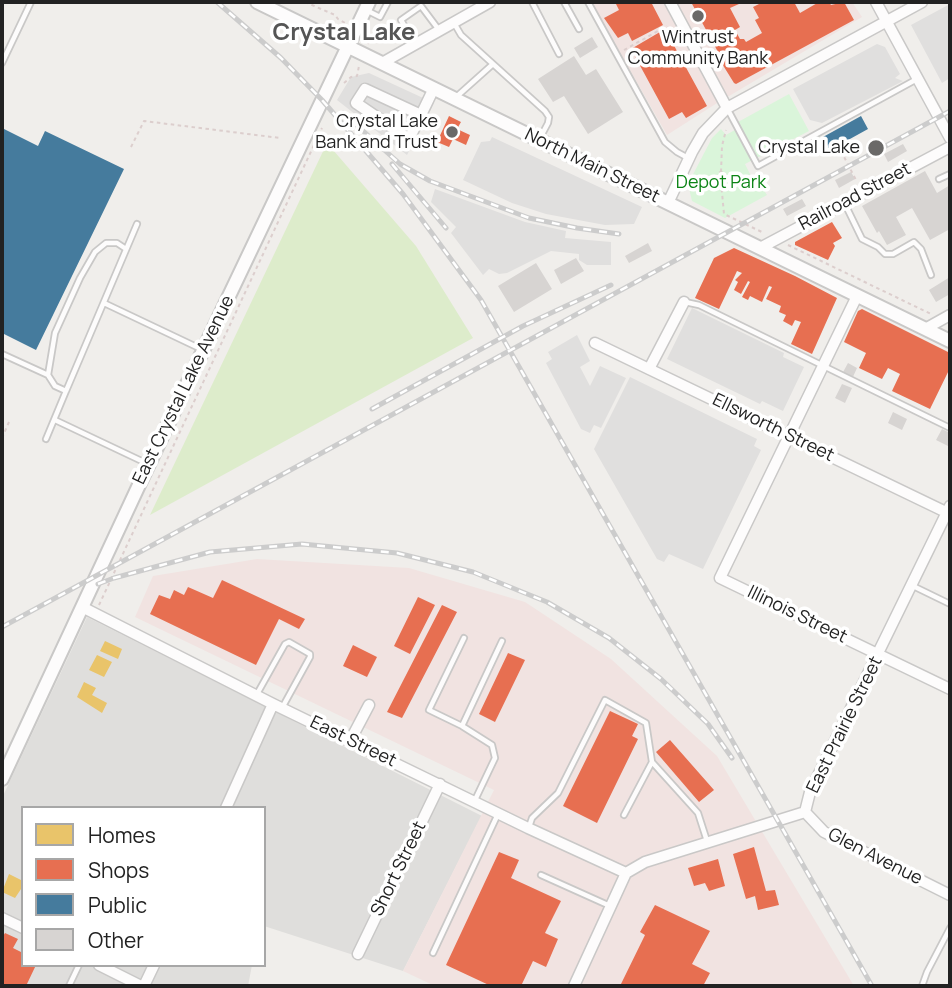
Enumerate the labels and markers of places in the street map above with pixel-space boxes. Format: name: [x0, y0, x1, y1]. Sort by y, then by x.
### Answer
marker: Wintrust Community Bank: [690, 8, 706, 24]
place label: Wintrust Community Bank: [628, 27, 768, 70]
place label: Crystal Lake Bank and Trust: [315, 111, 438, 154]
marker: Crystal Lake Bank and Trust: [444, 124, 460, 140]
place label: Crystal Lake: [758, 137, 860, 159]
marker: Crystal Lake: [866, 138, 886, 158]

